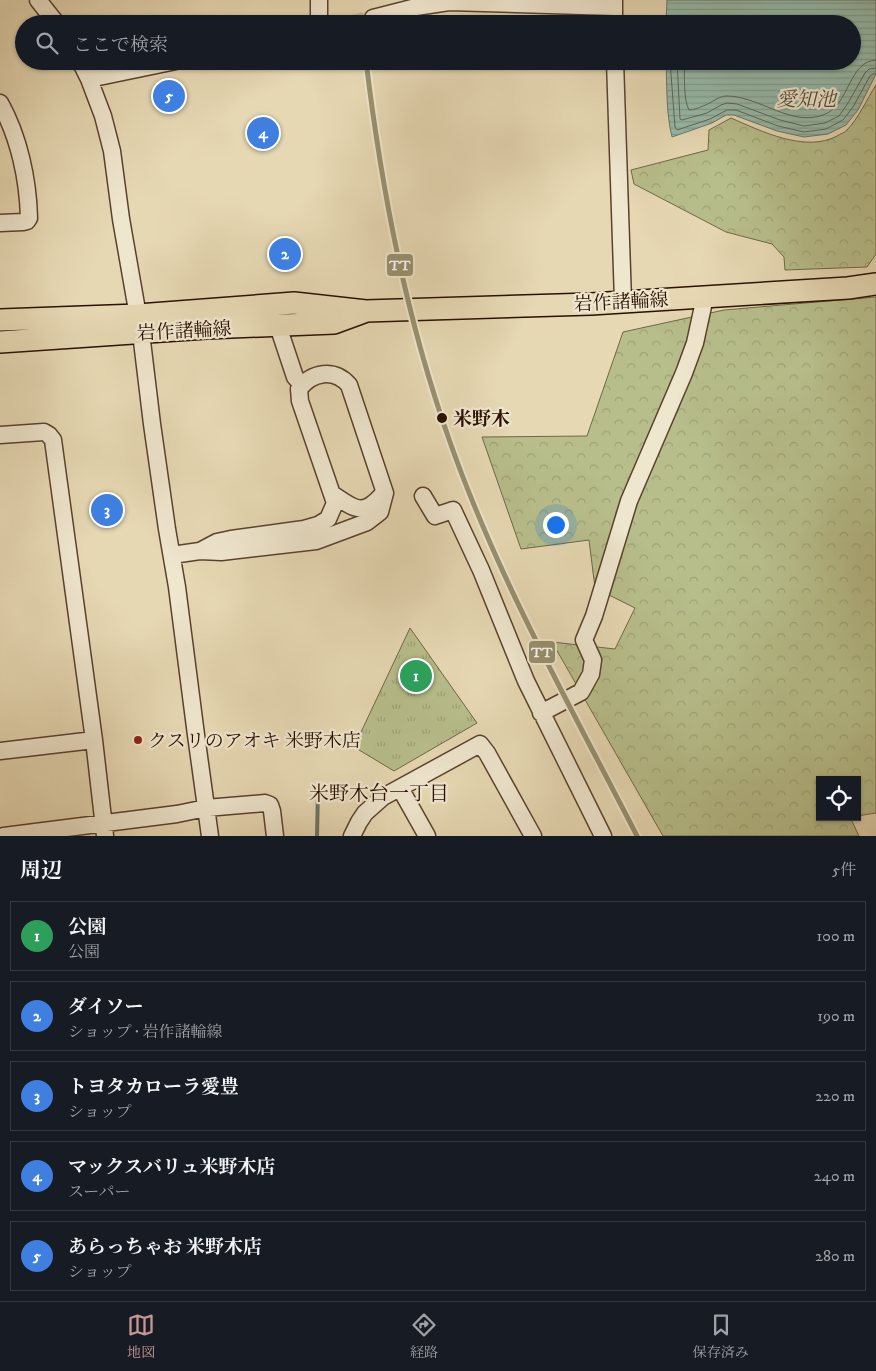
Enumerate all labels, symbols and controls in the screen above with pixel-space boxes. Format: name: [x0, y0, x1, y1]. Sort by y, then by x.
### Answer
search box: [15, 15, 861, 70]
icon: search: [33, 29, 61, 57]
text: ここで検索: [73, 34, 168, 57]
pin: 5: [153, 77, 185, 115]
water label: 愛知池: [776, 88, 838, 113]
pin: 4: [247, 114, 279, 152]
pin: 2: [269, 235, 301, 273]
line badge: TT: [386, 253, 414, 277]
text: TT: [388, 257, 411, 275]
street label: 岩作諸輪線: [573, 289, 669, 316]
street label: 岩作諸輪線: [136, 318, 232, 345]
place label: 米野木: [453, 408, 510, 431]
marker: 米野木: [435, 411, 449, 425]
pin: 3: [91, 491, 123, 529]
your location: [543, 512, 569, 538]
line badge: TT: [528, 640, 556, 664]
text: TT: [530, 644, 553, 662]
pin: 1: [400, 657, 432, 695]
place label: クスリのアオキ 米野木店: [148, 730, 361, 753]
marker: クスリのアオキ 米野木店: [132, 734, 144, 746]
map controls: [816, 776, 861, 821]
button: locate: [816, 776, 861, 821]
district label: 米野木台一丁目: [309, 782, 449, 807]
text: 周辺: [20, 858, 62, 884]
text: 5件: [832, 860, 856, 880]
text: 公園: [68, 916, 106, 939]
text: 1: [34, 926, 40, 946]
text: 100 m: [817, 926, 855, 946]
text: 公園: [68, 942, 100, 962]
text: ダイソー: [68, 996, 144, 1019]
text: 2: [33, 1006, 41, 1026]
text: 190 m: [817, 1006, 855, 1026]
text: ショップ · 岩作諸輪線: [68, 1022, 222, 1042]
text: トヨタカローラ愛豊: [68, 1076, 239, 1099]
text: 3: [34, 1086, 40, 1106]
text: 220 m: [815, 1086, 855, 1106]
text: ショップ: [68, 1102, 132, 1122]
text: マックスバリュ米野木店: [68, 1156, 275, 1179]
text: 4: [32, 1166, 42, 1186]
text: 240 m: [814, 1166, 855, 1186]
text: スーパー: [68, 1182, 130, 1202]
text: あらっちゃお 米野木店: [68, 1236, 262, 1259]
text: 5: [33, 1246, 41, 1266]
text: 280 m: [815, 1246, 855, 1266]
text: ショップ: [68, 1262, 132, 1282]
tab: 地図: [127, 1311, 155, 1362]
tab: 経路: [410, 1311, 438, 1362]
tab: 保存済み: [693, 1311, 749, 1362]

